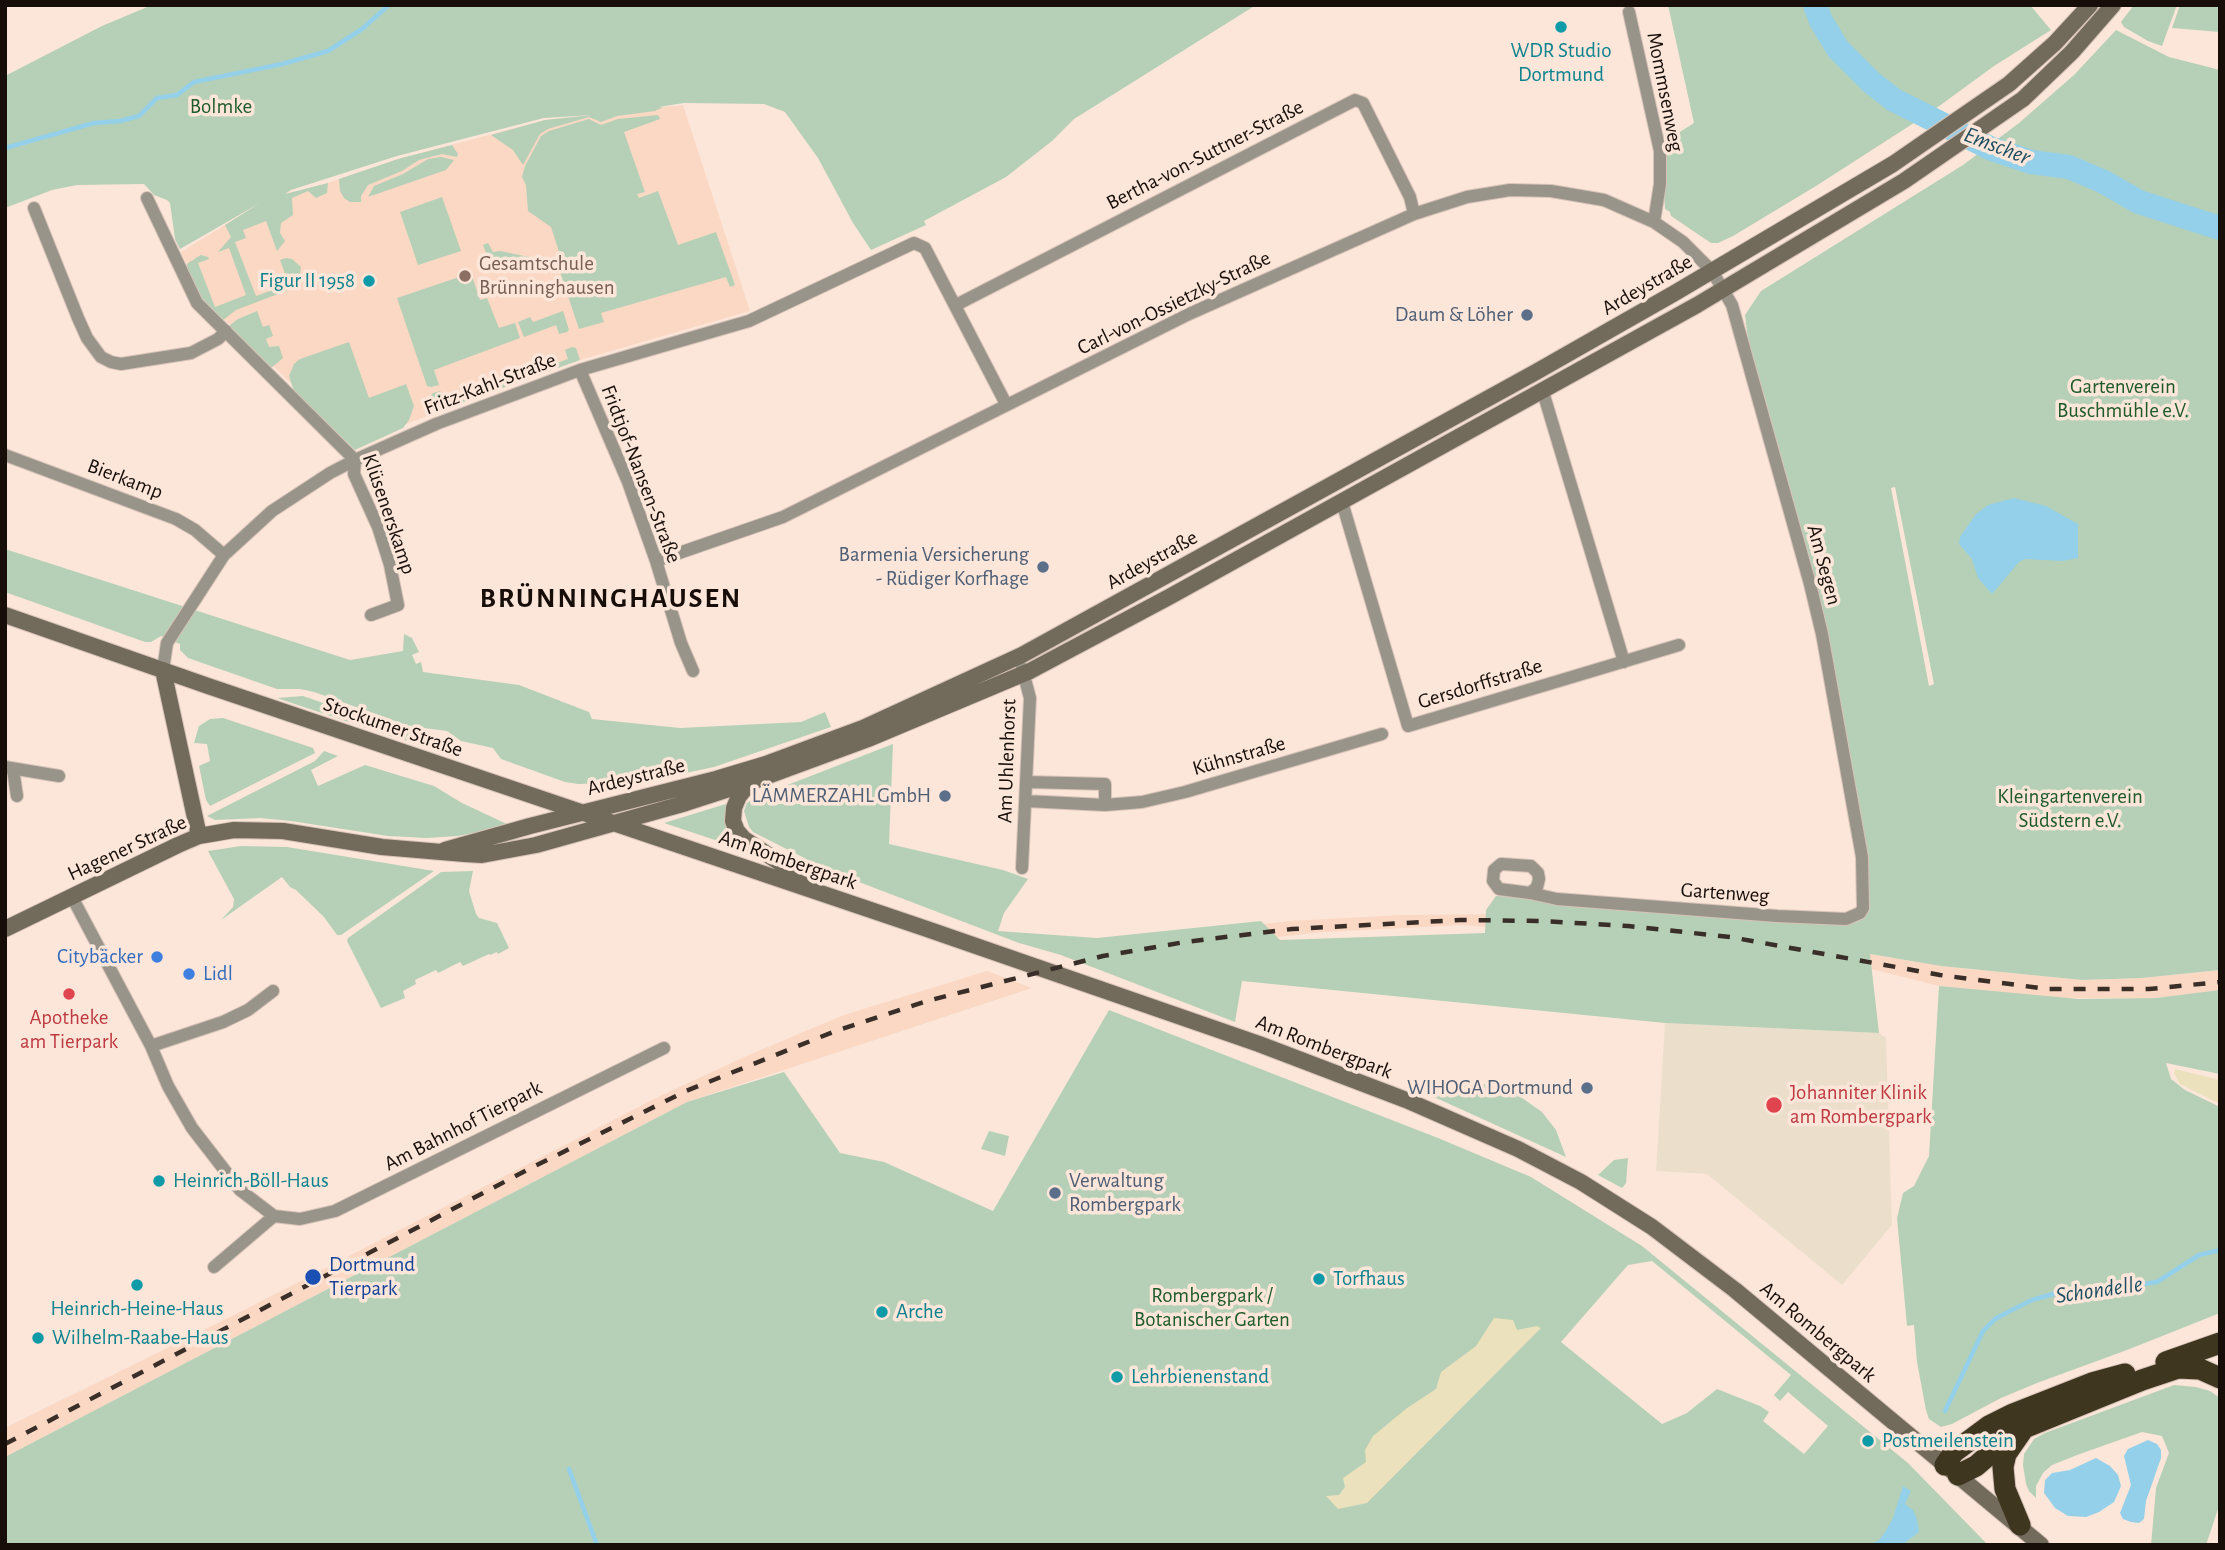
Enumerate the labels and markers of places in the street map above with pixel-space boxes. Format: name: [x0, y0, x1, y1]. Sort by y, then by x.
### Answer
marker: WDR Studio Dortmund: [1553, 19, 1569, 35]
place label: WDR Studio Dortmund: [1510, 38, 1612, 88]
place label: Gesamtschule Brünninghausen: [479, 251, 615, 301]
place label: Figur II 1958: [259, 268, 355, 294]
marker: Gesamtschule Brünninghausen: [457, 268, 473, 284]
marker: Figur II 1958: [361, 273, 377, 289]
place label: Daum & Löher: [1395, 302, 1513, 328]
marker: Daum & Löher: [1519, 307, 1535, 323]
place label: Barmenia Versicherung - Rüdiger Korfhage: [839, 542, 1029, 592]
marker: Barmenia Versicherung - Rüdiger Korfhage: [1035, 559, 1051, 575]
place label: LÄMMERZAHL GmbH: [752, 783, 931, 809]
marker: LÄMMERZAHL GmbH: [937, 788, 953, 804]
place label: Citybäcker: [57, 944, 143, 970]
marker: Citybäcker: [149, 949, 165, 965]
place label: Lidl: [203, 961, 233, 987]
marker: Lidl: [181, 966, 197, 982]
marker: Apotheke am Tierpark: [61, 986, 77, 1002]
place label: Apotheke am Tierpark: [20, 1005, 118, 1055]
place label: WIHOGA Dortmund: [1407, 1075, 1573, 1101]
marker: WIHOGA Dortmund: [1579, 1080, 1595, 1096]
place label: Johanniter Klinik am Rombergpark: [1790, 1080, 1932, 1130]
marker: Johanniter Klinik am Rombergpark: [1764, 1095, 1784, 1115]
place label: Heinrich-Böll-Haus: [173, 1168, 329, 1194]
place label: Verwaltung Rombergpark: [1069, 1168, 1181, 1218]
marker: Heinrich-Böll-Haus: [151, 1173, 167, 1189]
marker: Verwaltung Rombergpark: [1047, 1185, 1063, 1201]
place label: Dortmund Tierpark: [329, 1252, 415, 1302]
place label: Torfhaus: [1333, 1266, 1405, 1292]
marker: Dortmund Tierpark: [303, 1267, 323, 1287]
marker: Torfhaus: [1311, 1271, 1327, 1287]
marker: Heinrich-Heine-Haus: [129, 1277, 145, 1293]
place label: Heinrich-Heine-Haus: [50, 1296, 224, 1322]
place label: Arche: [896, 1299, 943, 1325]
marker: Arche: [874, 1304, 890, 1320]
place label: Wilhelm-Raabe-Haus: [52, 1325, 228, 1351]
marker: Wilhelm-Raabe-Haus: [30, 1330, 46, 1346]
place label: Lehrbienenstand: [1131, 1364, 1269, 1390]
marker: Lehrbienenstand: [1109, 1369, 1125, 1385]
place label: Postmeilenstein: [1882, 1428, 2014, 1454]
marker: Postmeilenstein: [1860, 1433, 1876, 1449]

